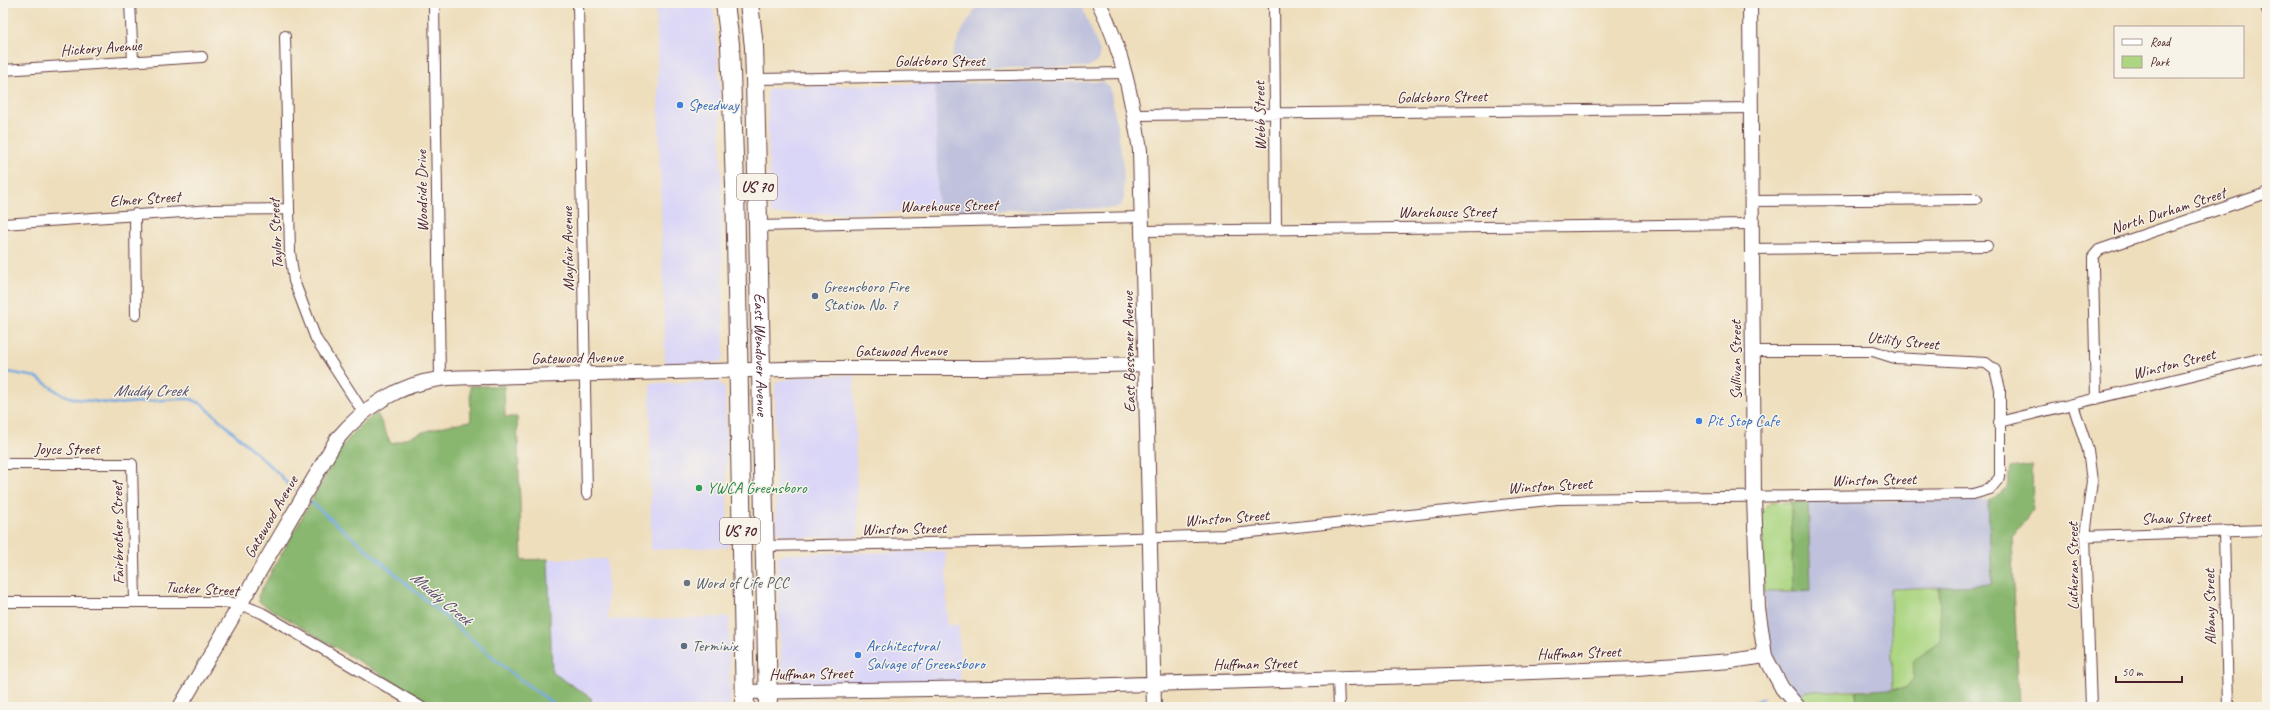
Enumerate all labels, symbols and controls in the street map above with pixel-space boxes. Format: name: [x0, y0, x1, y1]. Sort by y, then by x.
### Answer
legend: [2114, 26, 2244, 78]
text: Road: [2150, 34, 2172, 50]
street label: Hickory Avenue: [60, 35, 144, 61]
street label: Goldsboro Street: [895, 51, 987, 71]
text: Park: [2150, 54, 2171, 70]
street label: Webb Street: [1249, 80, 1271, 151]
street label: Goldsboro Street: [1397, 86, 1489, 108]
place label: Speedway: [688, 95, 740, 115]
marker: Speedway: [675, 100, 685, 110]
street label: Woodside Drive: [411, 148, 433, 232]
road number: US 70: [737, 174, 777, 200]
street label: North Durham Street: [2108, 182, 2231, 239]
street label: Elmer Street: [109, 186, 184, 211]
street label: Taylor Street: [264, 195, 288, 270]
street label: Warehouse Street: [900, 195, 1001, 217]
street label: Warehouse Street: [1398, 202, 1499, 222]
street label: Mayfair Avenue: [557, 205, 579, 291]
place label: Greensboro Fire Station No. 7: [823, 277, 911, 315]
street label: East Bessemer Avenue: [1118, 289, 1140, 413]
marker: Greensboro Fire Station No. 7: [810, 291, 820, 301]
street label: East Wendover Avenue: [749, 293, 772, 418]
street label: Sullivan Street: [1726, 319, 1746, 400]
street label: Utility Street: [1866, 327, 1941, 355]
street label: Gatewood Avenue: [855, 341, 949, 361]
street label: Winston Street: [2131, 344, 2219, 384]
street label: Gatewood Avenue: [531, 347, 625, 369]
water label: Muddy Creek: [113, 380, 189, 401]
place label: Pit Stop Cafe: [1707, 411, 1781, 431]
marker: Pit Stop Cafe: [1694, 416, 1704, 426]
street label: Joyce Street: [34, 439, 101, 459]
street label: Winston Street: [1832, 469, 1918, 491]
street label: Gatewood Avenue: [239, 471, 304, 562]
street label: Winston Street: [1507, 474, 1594, 498]
place label: YWCA Greensboro: [707, 478, 808, 498]
street label: Fairbrother Street: [107, 479, 129, 585]
marker: YWCA Greensboro: [694, 483, 704, 493]
street label: Winston Street: [1184, 505, 1271, 531]
street label: Shaw Street: [2141, 507, 2213, 529]
road number: US 70: [720, 518, 760, 544]
street label: Winston Street: [862, 518, 948, 540]
street label: Lutheran Street: [2063, 520, 2083, 610]
water label: Muddy Creek: [406, 566, 478, 631]
street label: Albany Street: [2199, 567, 2221, 645]
place label: Word of Life PCC: [695, 573, 790, 593]
street label: Tucker Street: [165, 577, 242, 601]
marker: Word of Life PCC: [682, 578, 692, 588]
place label: Terminix: [692, 636, 739, 656]
place label: Architectural Salvage of Greensboro: [866, 636, 987, 674]
marker: Terminix: [679, 641, 689, 651]
street label: Huffman Street: [1537, 641, 1623, 664]
marker: Architectural Salvage of Greensboro: [853, 650, 863, 660]
street label: Huffman Street: [1213, 653, 1299, 675]
scale bar: [2116, 658, 2182, 684]
street label: Huffman Street: [769, 663, 855, 685]
text: 50 m: [2122, 664, 2144, 680]

